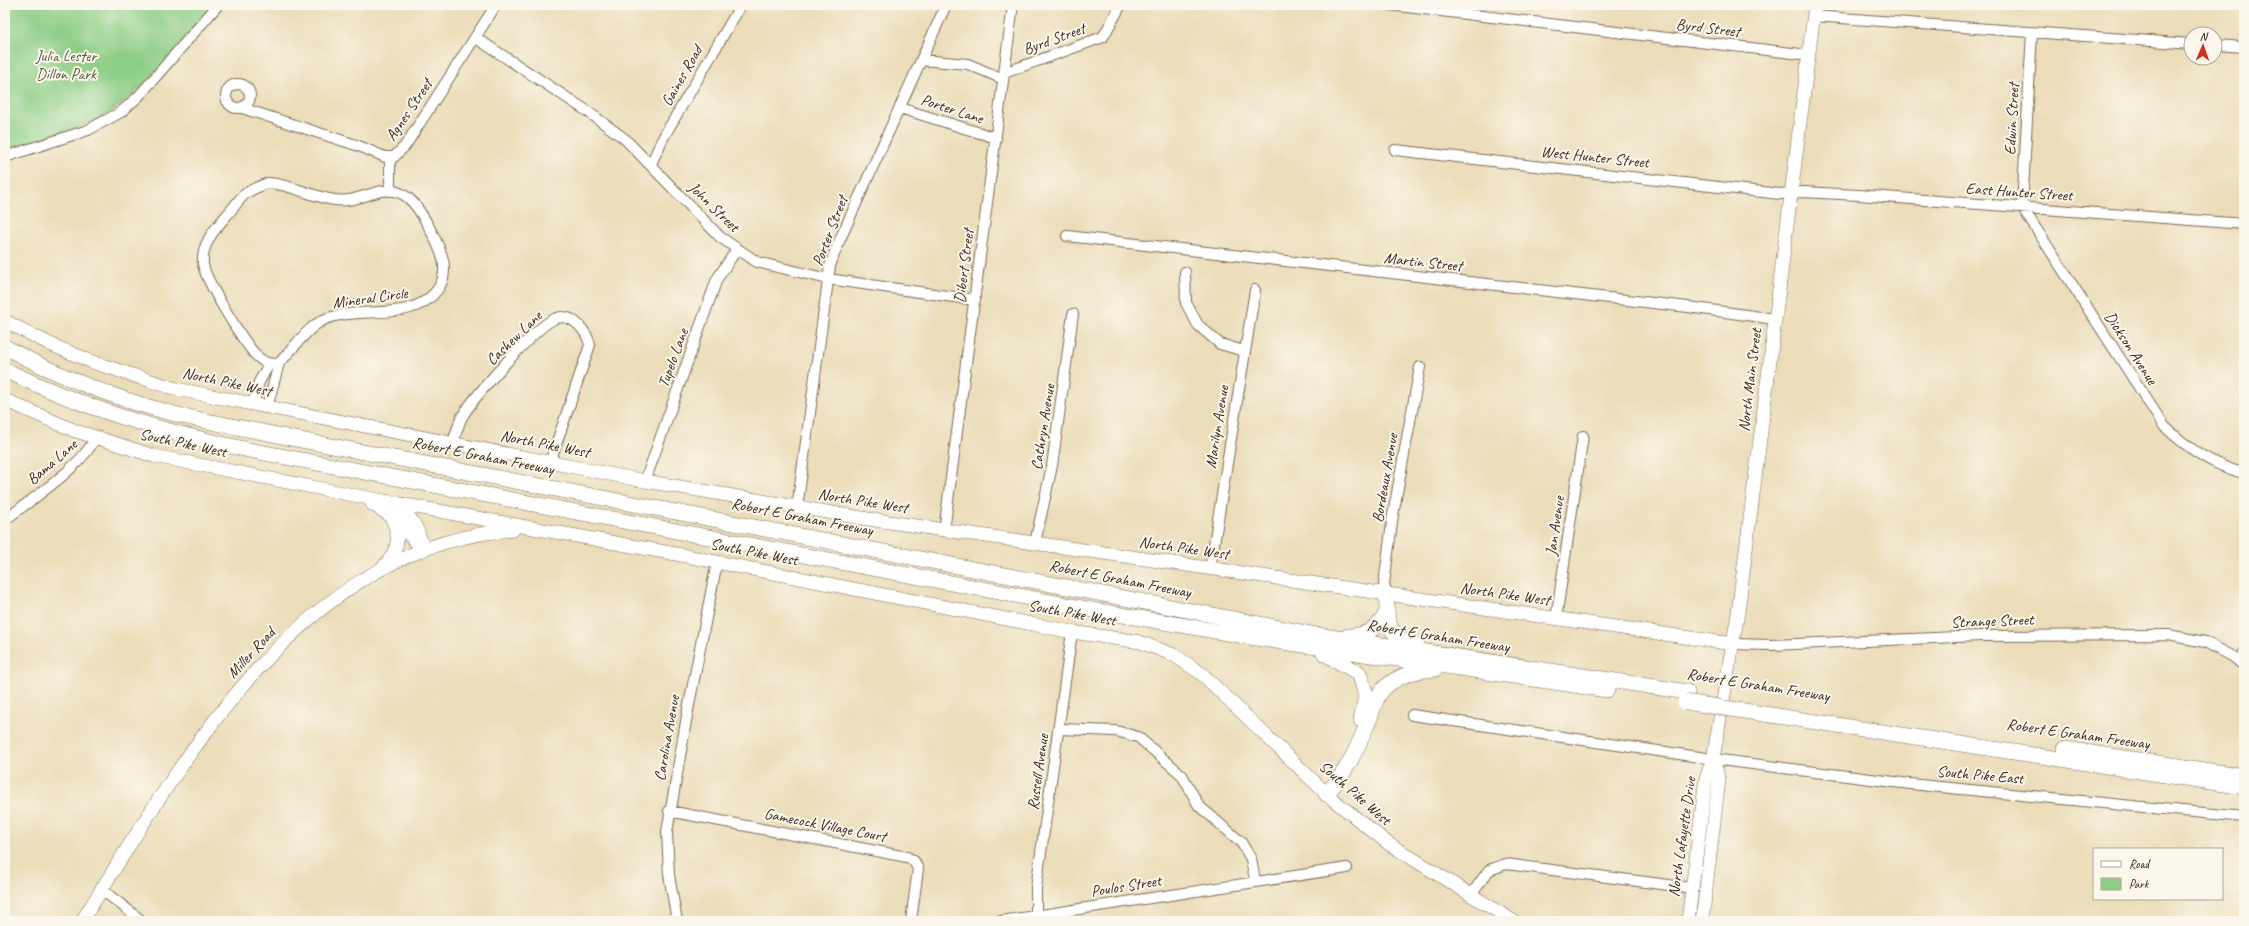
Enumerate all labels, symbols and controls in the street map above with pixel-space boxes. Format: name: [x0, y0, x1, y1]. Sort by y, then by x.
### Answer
street label: Byrd Street: [1675, 14, 1744, 42]
street label: Byrd Street: [1020, 18, 1090, 59]
north arrow: [2183, 26, 2223, 66]
text: N: [2200, 29, 2209, 43]
street label: Gaines Road: [657, 40, 709, 110]
park label: Julia Lester Dillon Park: [35, 46, 98, 84]
street label: Agnes Street: [381, 73, 438, 145]
street label: Edwin Street: [2000, 80, 2024, 155]
street label: Porter Lane: [918, 90, 987, 129]
street label: West Hunter Street: [1540, 141, 1652, 173]
street label: John Street: [684, 177, 745, 237]
street label: East Hunter Street: [1965, 178, 2075, 206]
street label: Porter Street: [808, 191, 853, 269]
street label: Dibert Street: [950, 225, 979, 304]
street label: Martin Street: [1383, 248, 1466, 276]
street label: Mineral Circle: [331, 283, 411, 313]
street label: Cashew Lane: [482, 305, 548, 370]
street label: Dickson Avenue: [2100, 308, 2163, 390]
street label: Tupelo Lane: [653, 324, 694, 390]
street label: North Main Street: [1734, 326, 1766, 433]
street label: North Pike West: [181, 363, 276, 402]
street label: Cathryn Avenue: [1026, 381, 1060, 471]
street label: Marilyn Avenue: [1201, 383, 1234, 470]
street label: South Pike West: [138, 424, 230, 462]
street label: North Pike West: [499, 426, 594, 463]
street label: Bordeaux Avenue: [1367, 430, 1403, 524]
street label: Robert E Graham Freeway: [410, 432, 557, 480]
street label: Bama Lane: [23, 433, 83, 489]
street label: North Pike West: [817, 484, 912, 518]
street label: Robert E Graham Freeway: [729, 493, 876, 541]
street label: Jan Avenue: [1541, 493, 1569, 558]
street label: North Pike West: [1138, 532, 1233, 565]
street label: South Pike West: [709, 534, 801, 571]
street label: Robert E Graham Freeway: [1047, 555, 1194, 603]
street label: North Pike West: [1459, 578, 1554, 611]
street label: South Pike West: [1027, 595, 1119, 631]
street label: Strange Street: [1950, 610, 2035, 632]
street label: Robert E Graham Freeway: [1365, 615, 1512, 657]
street label: Miller Road: [222, 621, 281, 683]
street label: Robert E Graham Freeway: [1685, 664, 1832, 706]
street label: Carolina Avenue: [650, 692, 685, 782]
street label: Robert E Graham Freeway: [2005, 714, 2152, 754]
street label: Russell Avenue: [1023, 731, 1053, 811]
street label: South Pike West: [1315, 756, 1396, 831]
street label: South Pike East: [1936, 761, 2026, 789]
street label: North Lafayette Drive: [1664, 774, 1701, 898]
street label: Gamecock Village Court: [762, 803, 890, 847]
legend: [2093, 848, 2223, 900]
text: Road: [2129, 856, 2151, 872]
street label: Poulos Street: [1090, 870, 1164, 901]
text: Park: [2129, 876, 2150, 892]

